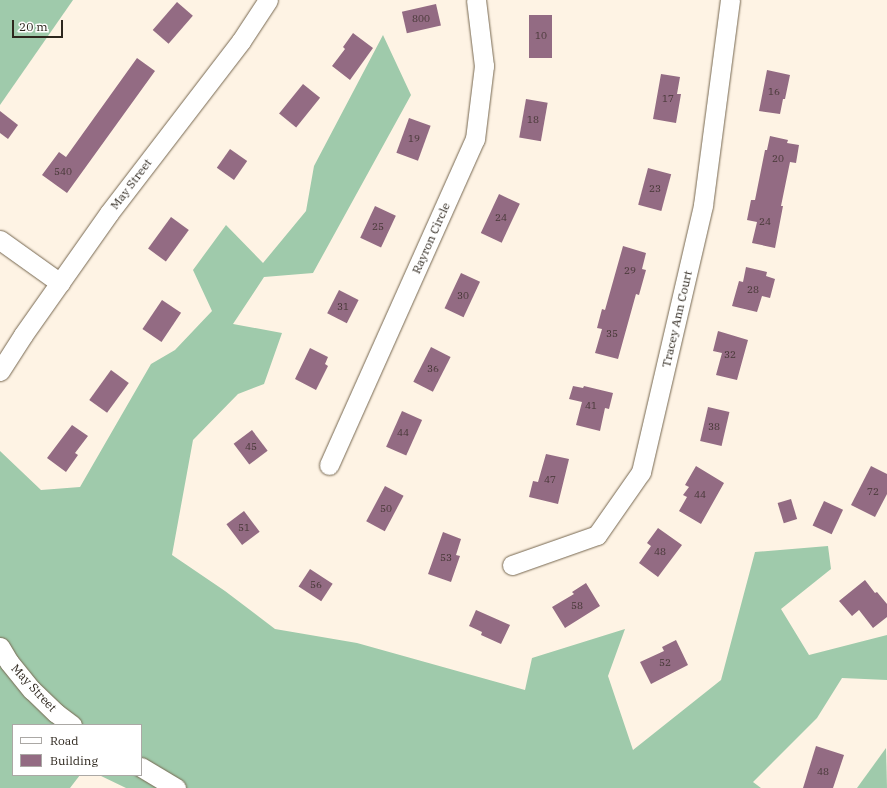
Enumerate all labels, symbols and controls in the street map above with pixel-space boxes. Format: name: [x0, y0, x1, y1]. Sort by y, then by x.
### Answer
scale bar: [14, 12, 65, 38]
house number: 800: [412, 13, 430, 25]
text: 20 m: [19, 19, 48, 34]
house number: 10: [535, 30, 547, 42]
house number: 16: [768, 86, 780, 98]
house number: 17: [662, 93, 674, 105]
house number: 18: [527, 114, 539, 126]
house number: 19: [408, 133, 420, 145]
house number: 20: [772, 153, 784, 165]
street label: May Street: [107, 156, 155, 212]
house number: 540: [54, 166, 72, 178]
house number: 23: [649, 183, 661, 195]
street label: Rayron Circle: [409, 200, 453, 276]
house number: 24: [495, 212, 507, 224]
house number: 24: [759, 216, 771, 228]
house number: 25: [372, 221, 384, 233]
house number: 29: [624, 265, 636, 277]
street label: Tracey Ann Court: [659, 269, 695, 369]
house number: 28: [747, 284, 759, 296]
house number: 30: [457, 290, 469, 302]
house number: 31: [337, 301, 349, 313]
house number: 35: [606, 328, 618, 340]
house number: 32: [724, 349, 736, 361]
house number: 36: [427, 363, 439, 375]
house number: 41: [585, 400, 597, 412]
house number: 38: [708, 421, 720, 433]
house number: 44: [397, 427, 409, 439]
house number: 45: [245, 441, 257, 453]
house number: 47: [544, 474, 556, 486]
house number: 72: [867, 486, 879, 498]
house number: 44: [694, 489, 706, 501]
house number: 50: [380, 503, 392, 515]
house number: 51: [238, 522, 250, 534]
house number: 48: [654, 546, 666, 558]
house number: 53: [440, 552, 452, 564]
house number: 56: [310, 579, 322, 591]
house number: 58: [571, 600, 583, 612]
house number: 52: [659, 657, 671, 669]
street label: May Street: [8, 661, 60, 715]
legend: [12, 724, 142, 776]
text: Road: [50, 733, 79, 748]
text: Building: [50, 753, 98, 768]
house number: 48: [817, 766, 829, 778]

